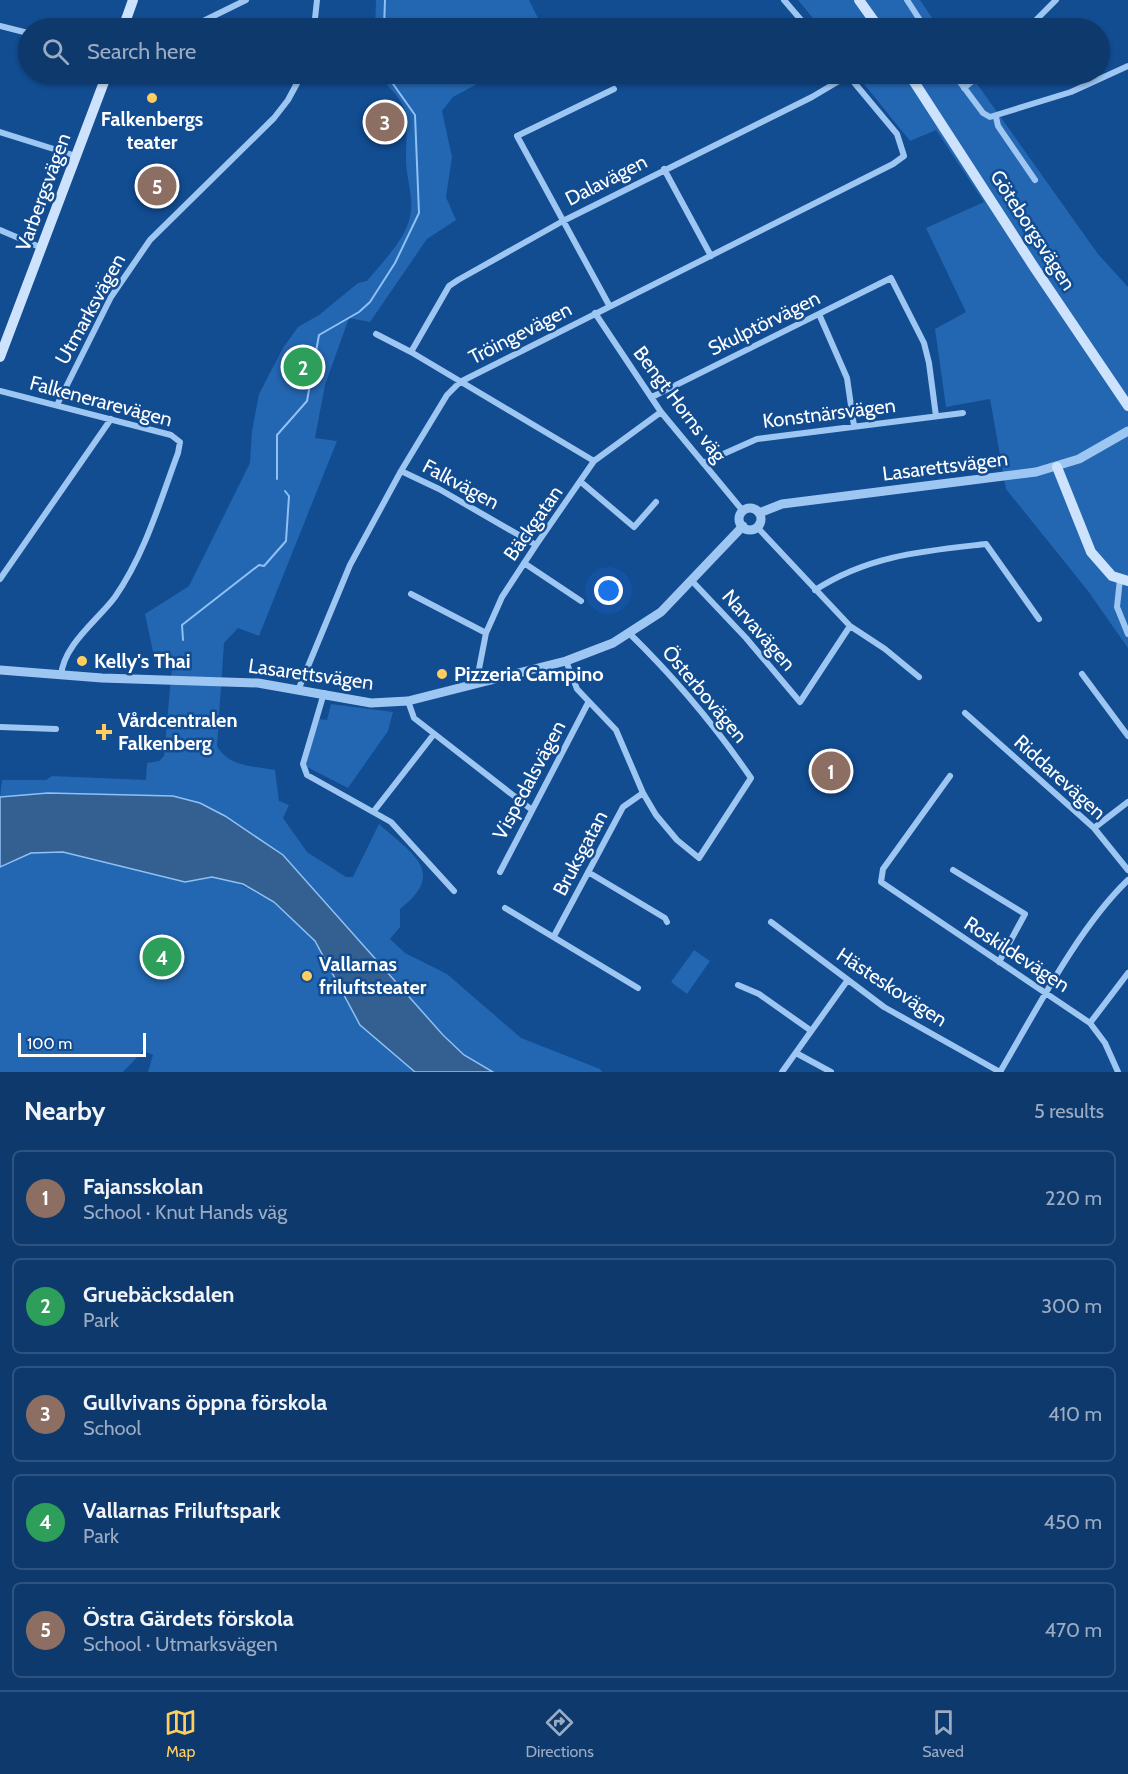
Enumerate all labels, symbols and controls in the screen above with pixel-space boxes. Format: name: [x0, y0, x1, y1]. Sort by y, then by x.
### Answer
search box: [18, 18, 1110, 84]
icon: search: [39, 35, 72, 68]
text: Search here: [87, 38, 196, 65]
marker: Falkenbergs teater: [145, 91, 159, 105]
pin: 3: [366, 100, 404, 144]
place label: Falkenbergs teater: [101, 107, 203, 154]
street label: Varbergsvägen: [11, 130, 75, 254]
street label: Dalavägen: [561, 149, 651, 211]
pin: 5: [138, 164, 176, 208]
street label: Göteborgsvägen: [985, 165, 1081, 295]
street label: Utmarksvägen: [50, 250, 130, 368]
street label: Skulptörvägen: [704, 286, 824, 360]
street label: Tröingevägen: [465, 297, 575, 369]
street label: Bengt Horns väg: [629, 341, 732, 468]
pin: 2: [284, 344, 322, 389]
street label: Falkenerarevägen: [27, 370, 175, 432]
street label: Konstnärsvägen: [761, 393, 897, 433]
street label: Lasarettsvägen: [881, 446, 1009, 486]
street label: Falkvägen: [419, 454, 503, 514]
street label: Bäckgatan: [498, 481, 568, 565]
your location: [594, 576, 623, 605]
street label: Narvavägen: [717, 585, 801, 675]
street label: Österbovägen: [657, 641, 753, 747]
place label: Kelly's Thai: [94, 649, 190, 673]
street label: Lasarettsvägen: [247, 653, 375, 695]
marker: Kelly's Thai: [75, 654, 89, 668]
place label: Pizzeria Campino: [454, 662, 604, 686]
marker: Pizzeria Campino: [435, 667, 449, 681]
place label: Vårdcentralen Falkenberg: [118, 708, 237, 755]
street label: Vispedalsvägen: [488, 716, 570, 844]
marker: Vårdcentralen Falkenberg: [95, 723, 113, 741]
street label: Riddarevägen: [1009, 730, 1111, 824]
pin: 1: [812, 748, 850, 794]
street label: Bruksgatan: [548, 806, 612, 900]
street label: Roskildevägen: [960, 911, 1074, 997]
pin: 4: [142, 934, 182, 980]
street label: Hästeskovägen: [832, 942, 952, 1032]
place label: Vallarnas friluftsteater: [319, 952, 427, 999]
marker: Vallarnas friluftsteater: [300, 969, 314, 983]
scale bar: [18, 1030, 146, 1058]
text: 100 m: [27, 1034, 72, 1053]
text: Nearby: [24, 1095, 105, 1127]
text: 5 results: [1034, 1099, 1104, 1123]
text: Fajansskolan: [83, 1173, 203, 1200]
text: 1: [42, 1186, 49, 1210]
text: 220 m: [1045, 1186, 1102, 1210]
text: School · Knut Hands väg: [83, 1200, 287, 1224]
text: Gruebäcksdalen: [83, 1281, 234, 1308]
text: 2: [40, 1294, 51, 1318]
text: 300 m: [1041, 1294, 1102, 1318]
text: Park: [83, 1308, 119, 1332]
text: Gullvivans öppna förskola: [83, 1389, 327, 1416]
text: 3: [40, 1402, 51, 1426]
text: 410 m: [1048, 1402, 1102, 1426]
text: School: [83, 1416, 141, 1440]
text: Vallarnas Friluftspark: [83, 1497, 281, 1524]
text: 4: [39, 1510, 52, 1534]
text: 450 m: [1044, 1510, 1102, 1534]
text: Park: [83, 1524, 119, 1548]
text: Östra Gärdets förskola: [83, 1605, 294, 1632]
text: 5: [40, 1618, 51, 1642]
text: 470 m: [1045, 1618, 1102, 1642]
text: School · Utmarksvägen: [83, 1632, 278, 1656]
tab: Map: [164, 1706, 197, 1761]
tab: Directions: [526, 1706, 594, 1761]
tab: Saved: [922, 1706, 964, 1761]

